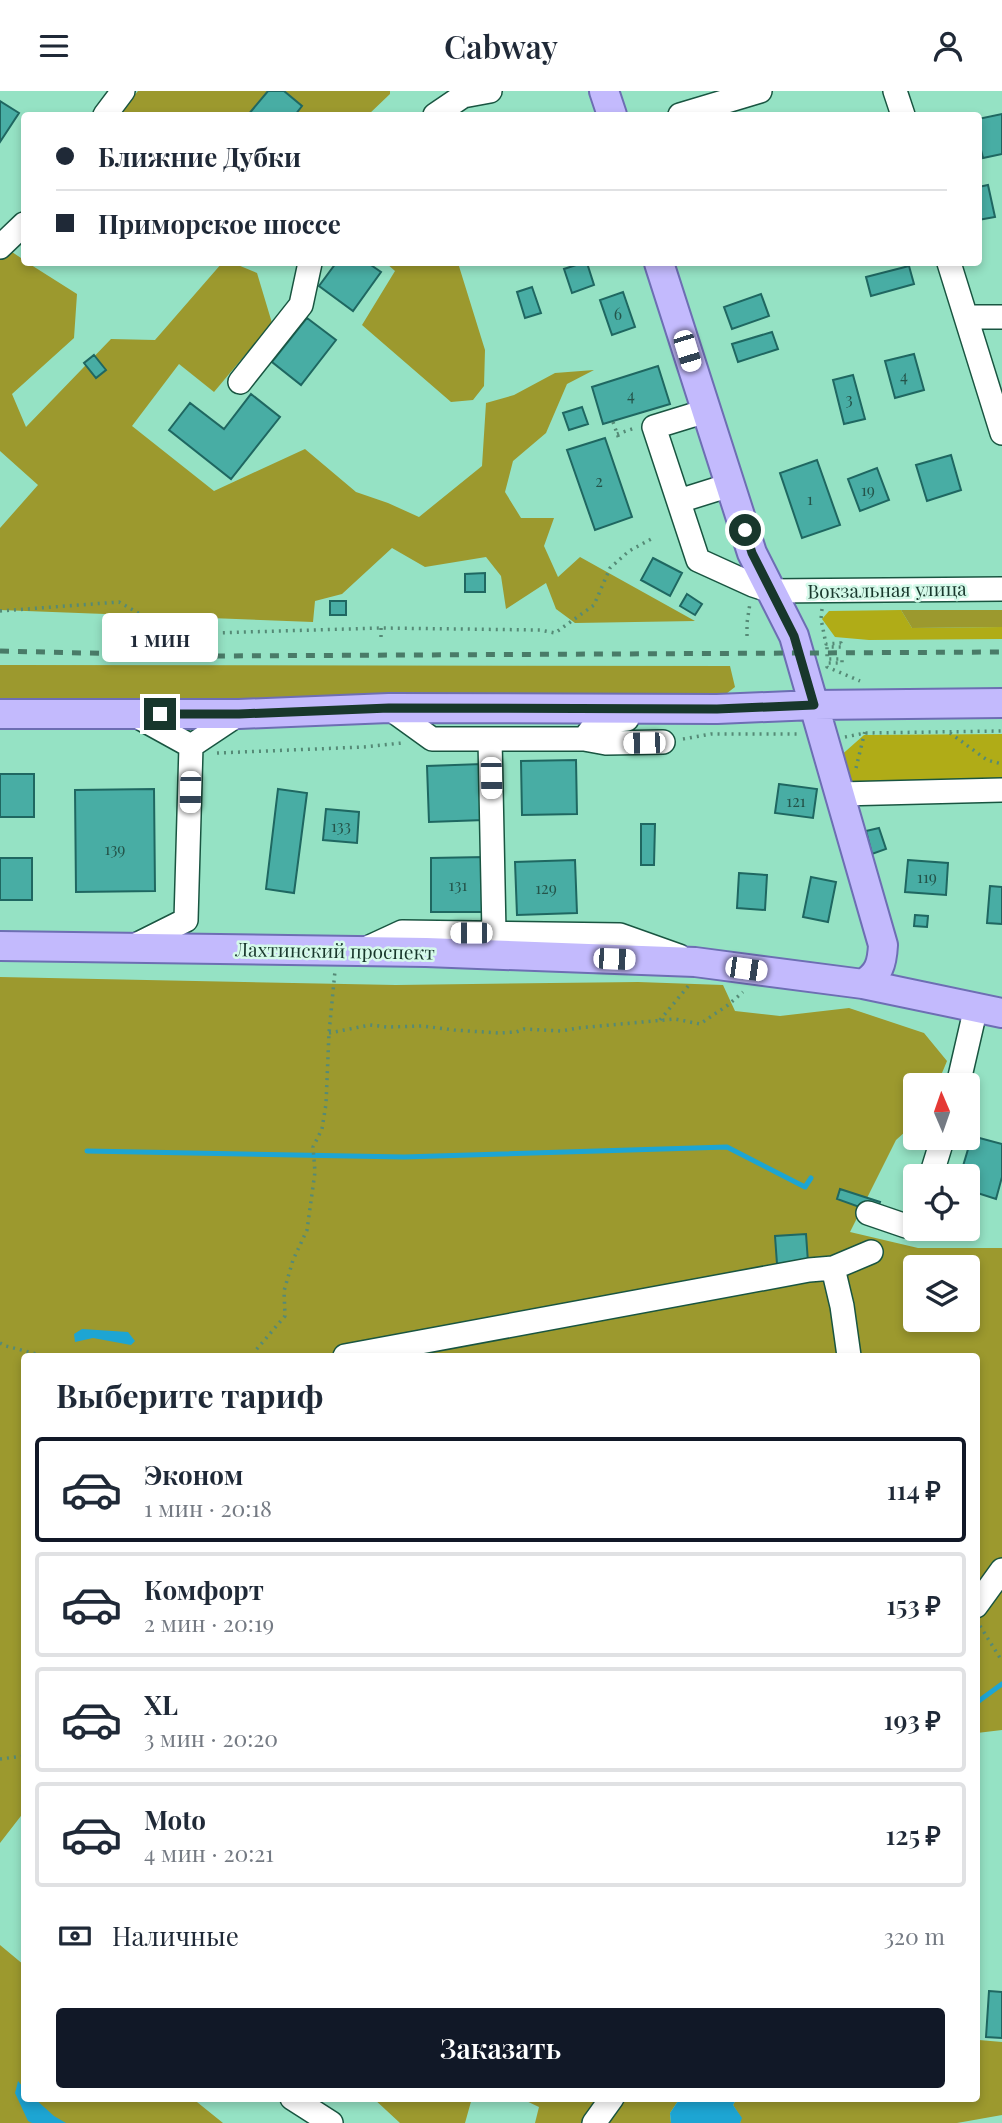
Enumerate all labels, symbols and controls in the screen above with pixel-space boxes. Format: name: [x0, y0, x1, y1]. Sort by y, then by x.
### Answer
text: Cabway: [444, 24, 558, 67]
icon: menu: [35, 27, 73, 65]
icon: person: [929, 27, 967, 65]
text: Ближние Дубки: [98, 139, 301, 174]
text: Приморское шоссе: [98, 206, 341, 241]
house number: 6: [614, 303, 622, 324]
car: [671, 328, 704, 374]
house number: 4: [900, 365, 908, 386]
house number: 4: [627, 384, 635, 405]
house number: 3: [845, 388, 853, 409]
house number: 2: [595, 470, 603, 491]
house number: 19: [861, 479, 875, 500]
house number: 1: [807, 488, 813, 509]
route start: [729, 514, 761, 546]
street label: Вокзальная улица: [807, 575, 967, 603]
callout: 1 мин: [102, 613, 218, 661]
text: 1 мин: [130, 622, 190, 653]
route end: [144, 698, 176, 730]
car: [623, 732, 666, 754]
car: [481, 757, 502, 799]
car: [180, 771, 201, 813]
house number: 121: [786, 790, 806, 811]
house number: 133: [331, 815, 351, 836]
house number: 139: [104, 838, 126, 859]
house number: 119: [917, 866, 937, 887]
house number: 131: [449, 874, 467, 895]
house number: 129: [535, 877, 557, 898]
car: [451, 923, 493, 944]
street label: Лахтинский проспект: [234, 935, 435, 965]
car: [593, 948, 636, 970]
car: [724, 956, 769, 982]
north arrow: [903, 1073, 980, 1150]
map controls: [903, 1073, 980, 1332]
button: locate: [903, 1164, 980, 1241]
button: layers: [903, 1255, 980, 1332]
text: Выберите тариф: [56, 1373, 323, 1416]
text: Эконом: [144, 1457, 243, 1492]
icon: car: [60, 1458, 123, 1521]
text: 114 ₽: [887, 1472, 941, 1507]
text: 1 мин · 20:18: [144, 1492, 272, 1523]
text: Комфорт: [144, 1572, 264, 1607]
icon: car: [60, 1573, 123, 1636]
text: 153 ₽: [886, 1587, 941, 1622]
text: 2 мин · 20:19: [144, 1607, 274, 1638]
text: XL: [144, 1687, 178, 1722]
icon: car: [60, 1688, 123, 1751]
text: 193 ₽: [884, 1702, 941, 1737]
text: 3 мин · 20:20: [144, 1722, 278, 1753]
text: Moto: [144, 1802, 206, 1837]
icon: car: [60, 1803, 123, 1866]
text: 125 ₽: [885, 1817, 941, 1852]
text: 4 мин · 20:21: [144, 1837, 274, 1868]
icon: cash: [56, 1917, 94, 1955]
text: Наличные: [112, 1918, 239, 1953]
text: 320 m: [884, 1920, 945, 1951]
button: Заказать: [56, 2008, 945, 2088]

